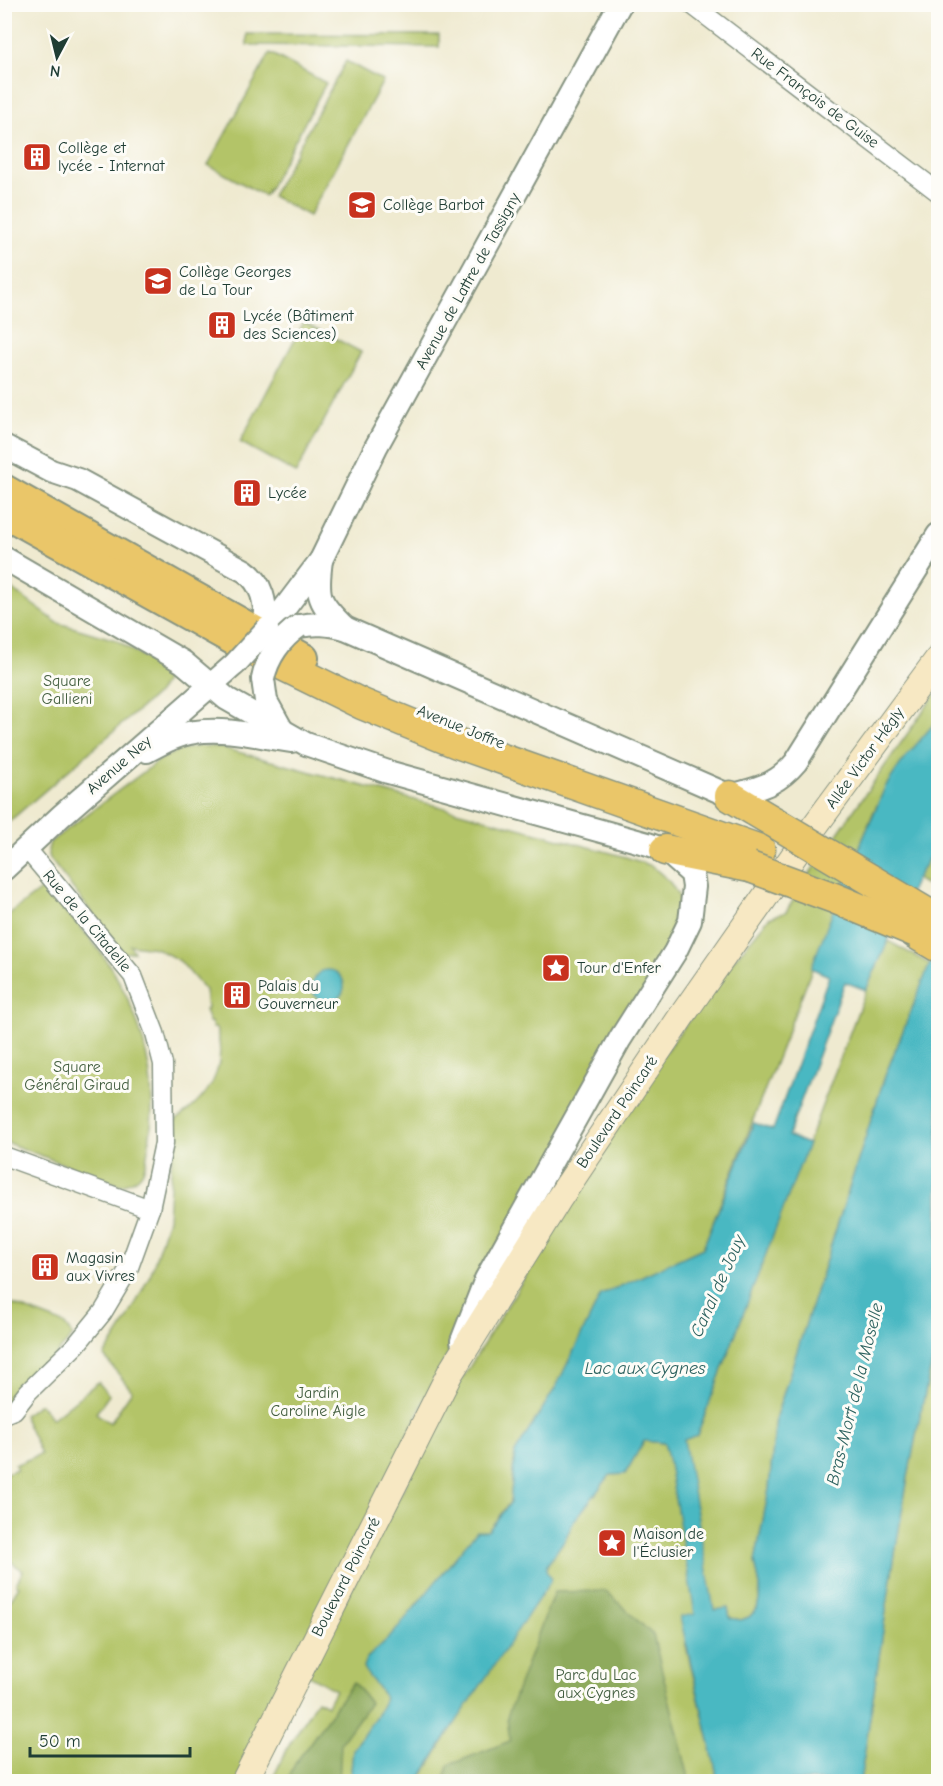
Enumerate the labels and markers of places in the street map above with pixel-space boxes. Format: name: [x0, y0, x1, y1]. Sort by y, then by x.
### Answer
place label: Collège et lycée - Internat: [58, 139, 165, 175]
building icon: Collège et lycée - Internat: [21, 141, 53, 173]
school or university icon: Collège Barbot: [346, 189, 378, 221]
place label: Collège Barbot: [383, 196, 485, 214]
place label: Collège Georges de La Tour: [179, 263, 291, 299]
school or university icon: Collège Georges de La Tour: [142, 265, 174, 297]
place label: Lycée (Bâtiment des Sciences): [243, 307, 354, 343]
building icon: Lycée (Bâtiment des Sciences): [206, 309, 238, 341]
building icon: Lycée: [231, 477, 263, 509]
place label: Lycée: [268, 484, 307, 502]
place icon: Tour d'Enfer: [540, 952, 572, 984]
place label: Tour d'Enfer: [577, 959, 662, 977]
place label: Palais du Gouverneur: [258, 977, 339, 1013]
building icon: Palais du Gouverneur: [221, 979, 253, 1011]
place label: Magasin aux Vivres: [66, 1249, 135, 1285]
building icon: Magasin aux Vivres: [29, 1251, 61, 1283]
place label: Maison de l'Éclusier: [633, 1525, 704, 1561]
place icon: Maison de l'Éclusier: [596, 1527, 628, 1559]

